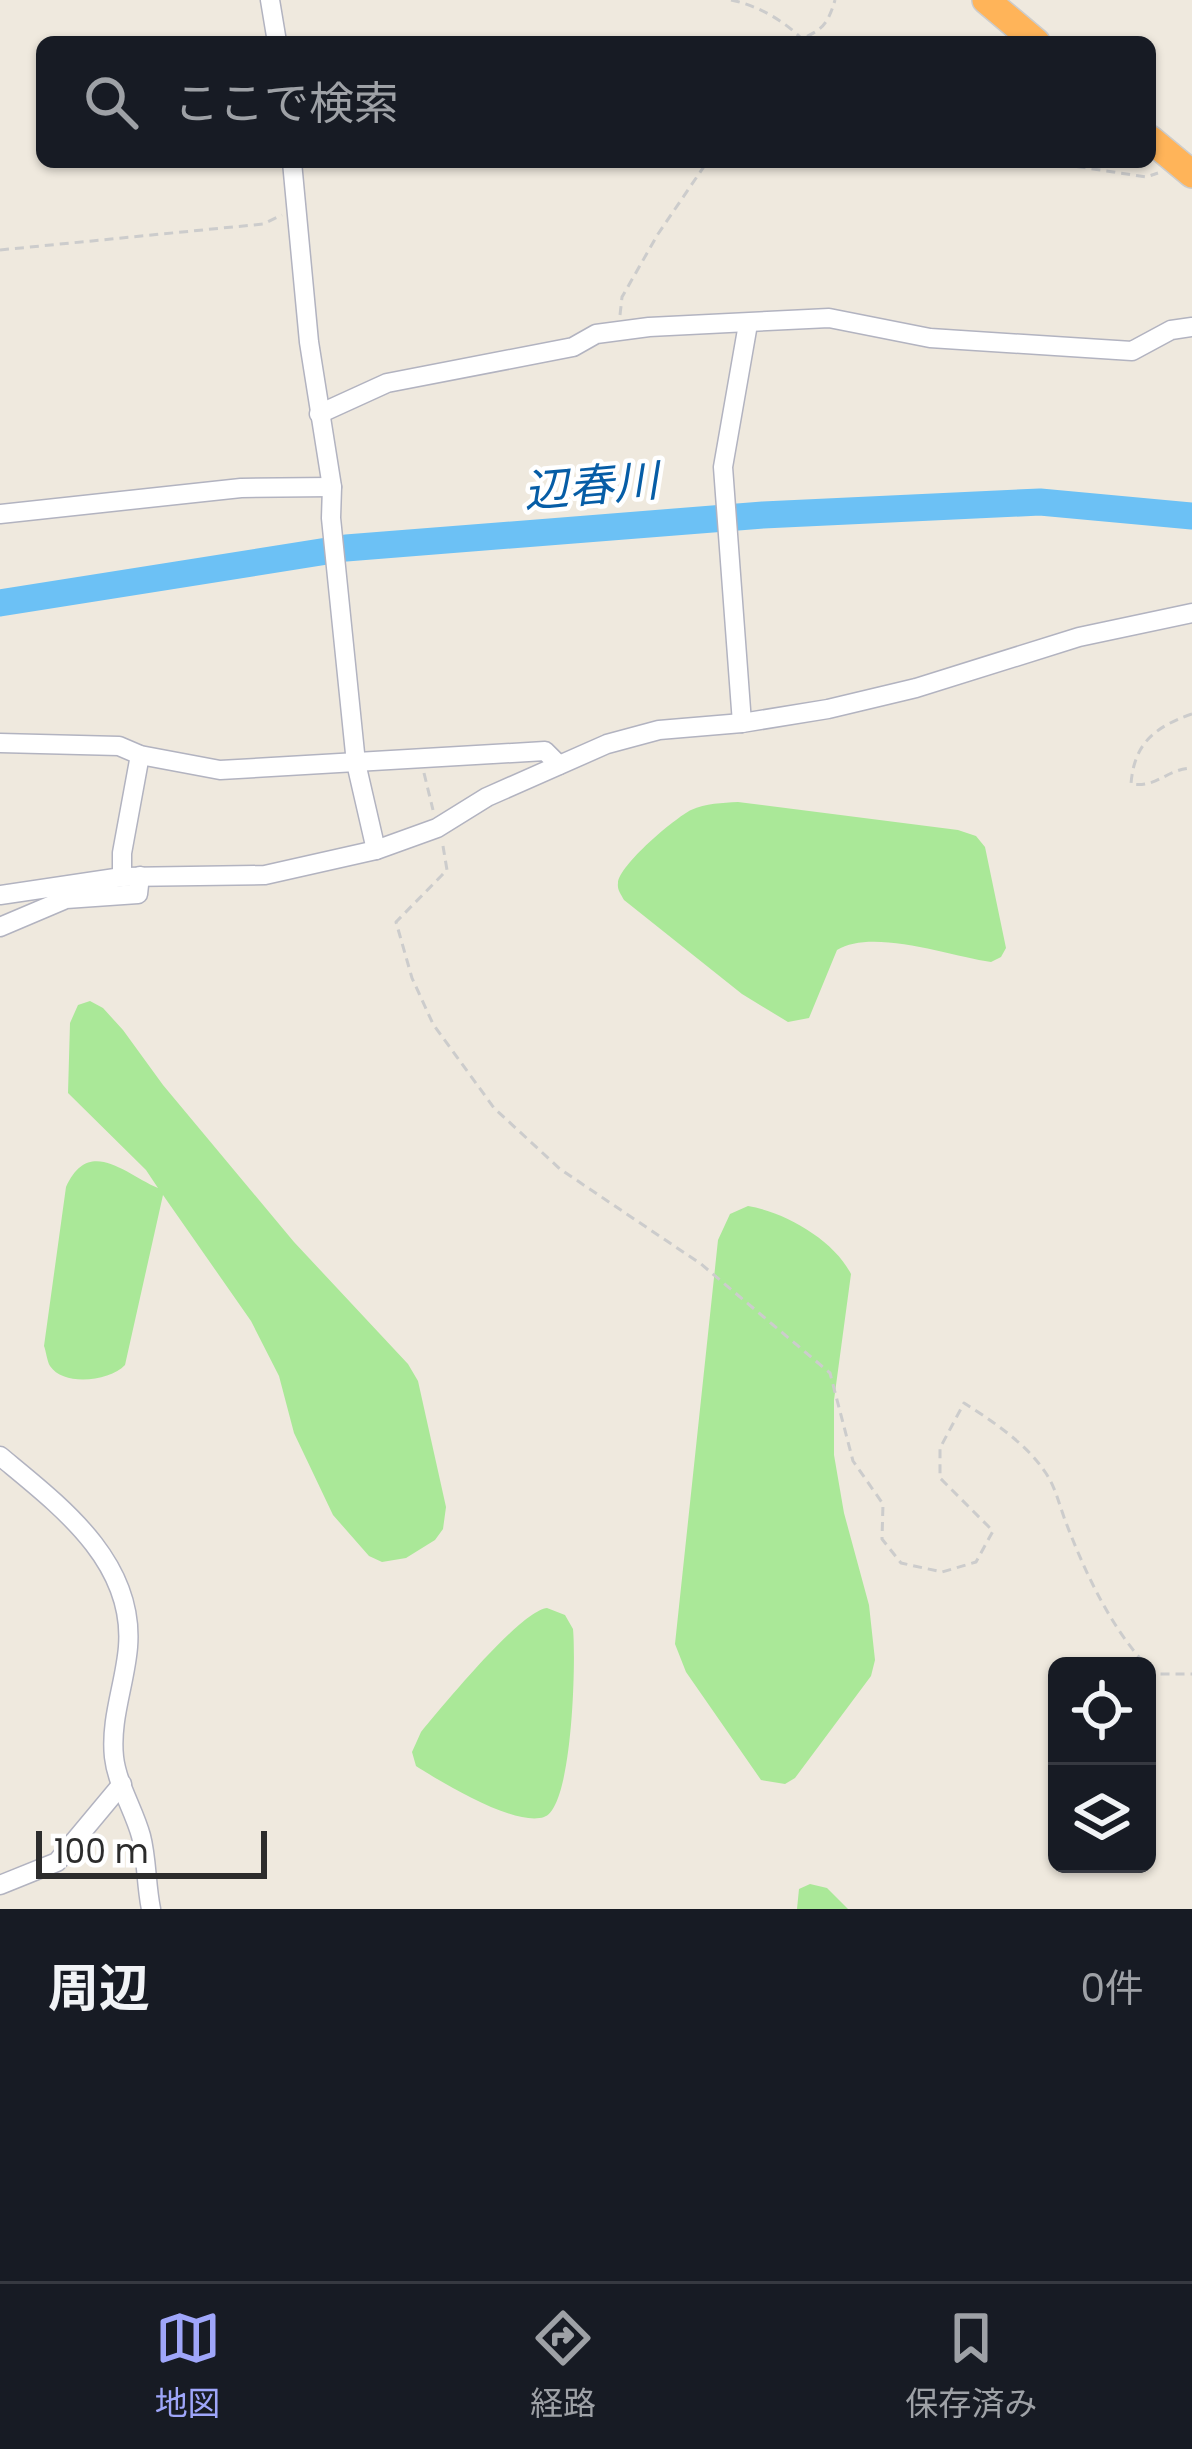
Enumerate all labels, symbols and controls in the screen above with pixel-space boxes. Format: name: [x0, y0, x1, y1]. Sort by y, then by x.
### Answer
search box: [36, 36, 1156, 168]
icon: search: [78, 69, 144, 135]
text: ここで検索: [174, 72, 399, 135]
water label: 辺春川: [521, 448, 665, 523]
map controls: [1048, 1657, 1156, 1873]
button: locate: [1048, 1657, 1156, 1765]
button: layers: [1048, 1765, 1156, 1873]
scale bar: [36, 1825, 267, 1878]
text: 100 m: [54, 1828, 149, 1875]
text: 周辺: [48, 1952, 150, 2024]
text: 0件: [1081, 1961, 1144, 2016]
tab: 地図: [155, 2305, 221, 2429]
tab: 経路: [530, 2305, 596, 2429]
tab: 保存済み: [905, 2305, 1037, 2429]

